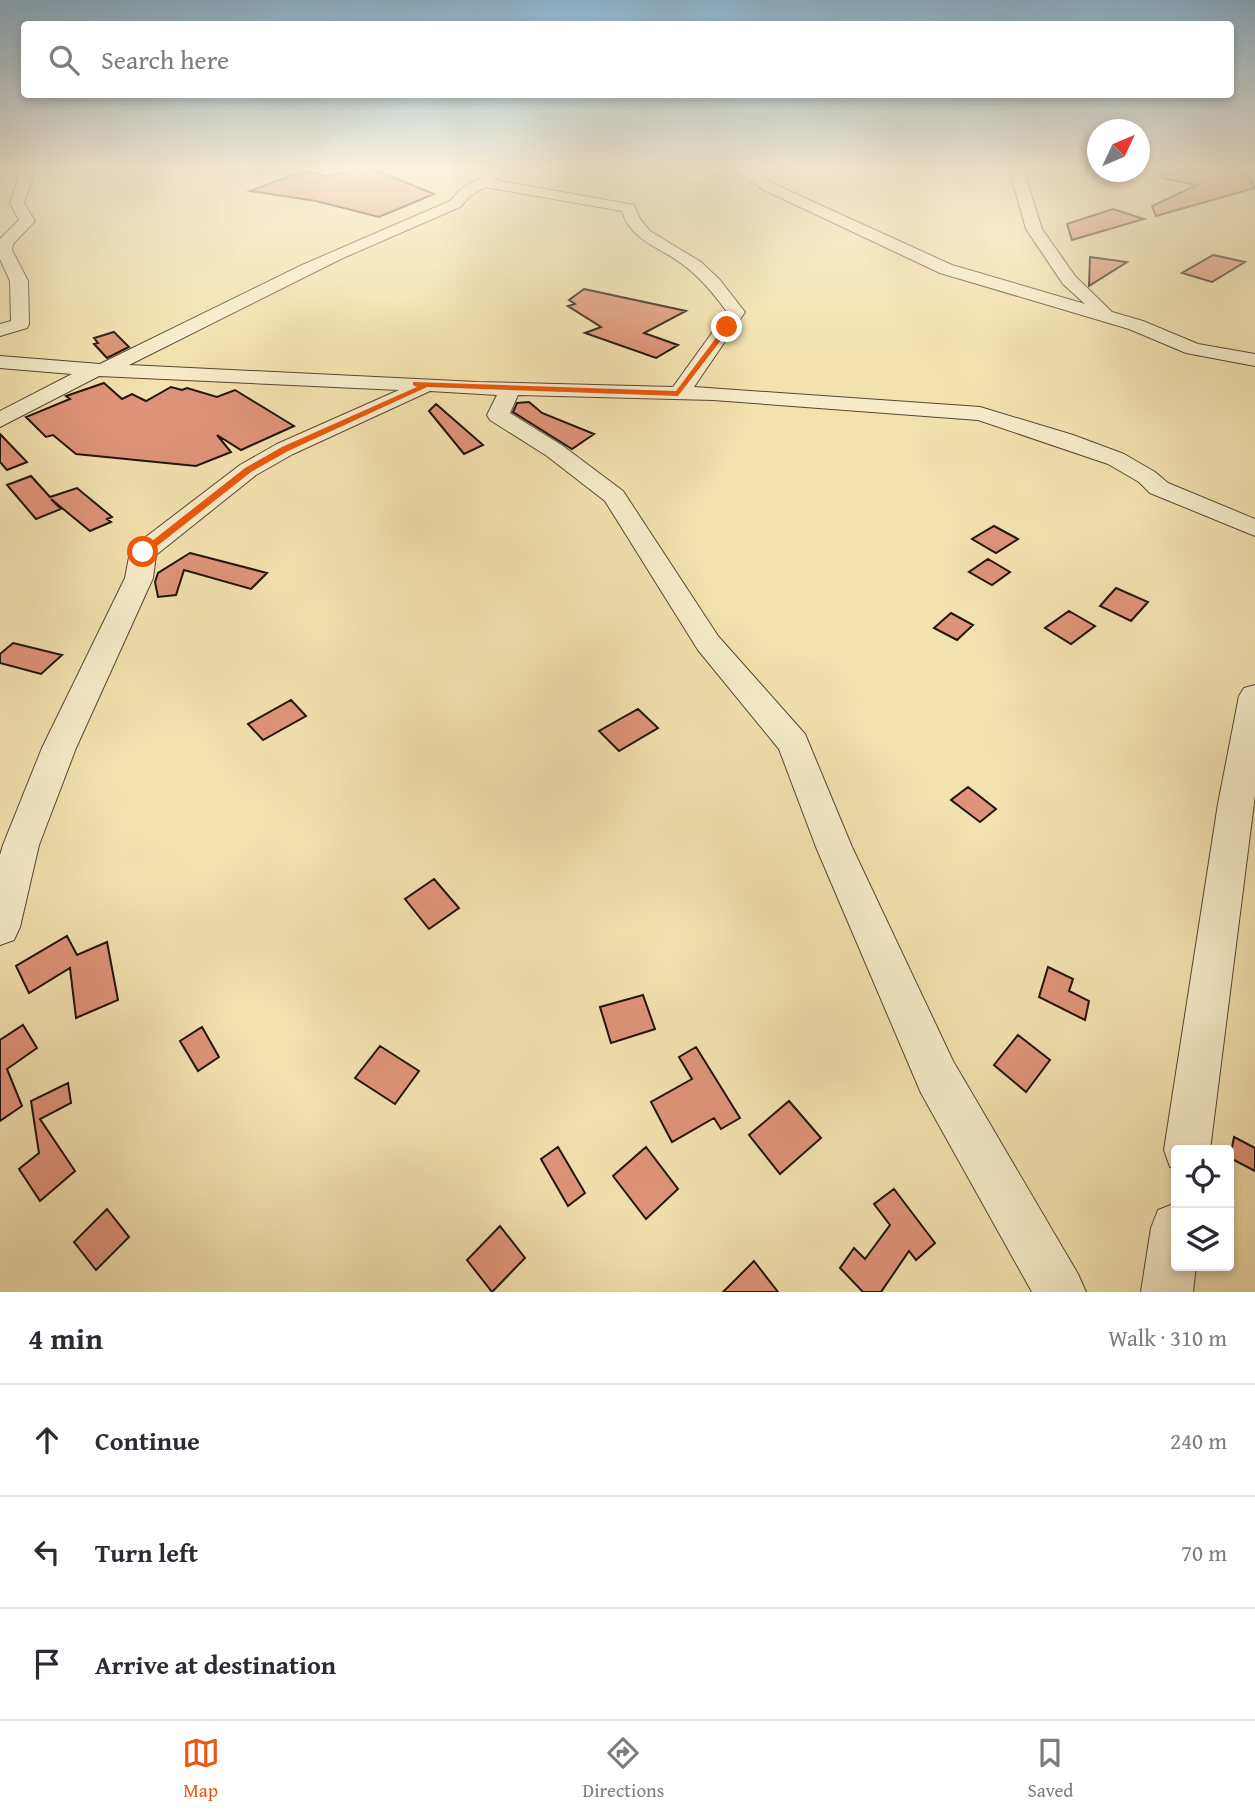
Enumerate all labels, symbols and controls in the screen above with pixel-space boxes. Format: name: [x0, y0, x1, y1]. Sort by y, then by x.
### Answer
search box: [21, 21, 1234, 98]
text: Search here: [101, 40, 229, 79]
icon: search: [45, 41, 83, 79]
north arrow: [1087, 119, 1150, 182]
route end: [711, 311, 742, 342]
route start: [127, 536, 158, 567]
map controls: [1171, 1145, 1234, 1271]
button: locate: [1171, 1145, 1234, 1208]
button: layers: [1171, 1208, 1234, 1271]
text: 4 min: [28, 1316, 103, 1360]
text: Walk · 310 m: [1108, 1321, 1227, 1354]
icon: ahead: [28, 1421, 66, 1459]
text: Continue: [95, 1421, 200, 1460]
text: 240 m: [1170, 1424, 1227, 1457]
icon: left: [28, 1533, 66, 1571]
text: Turn left: [95, 1533, 198, 1572]
text: 70 m: [1181, 1536, 1227, 1569]
icon: arrive: [28, 1645, 66, 1683]
text: Arrive at destination: [95, 1645, 336, 1684]
tab: Map: [182, 1734, 220, 1804]
tab: Directions: [583, 1734, 664, 1804]
tab: Saved: [1027, 1734, 1073, 1804]

